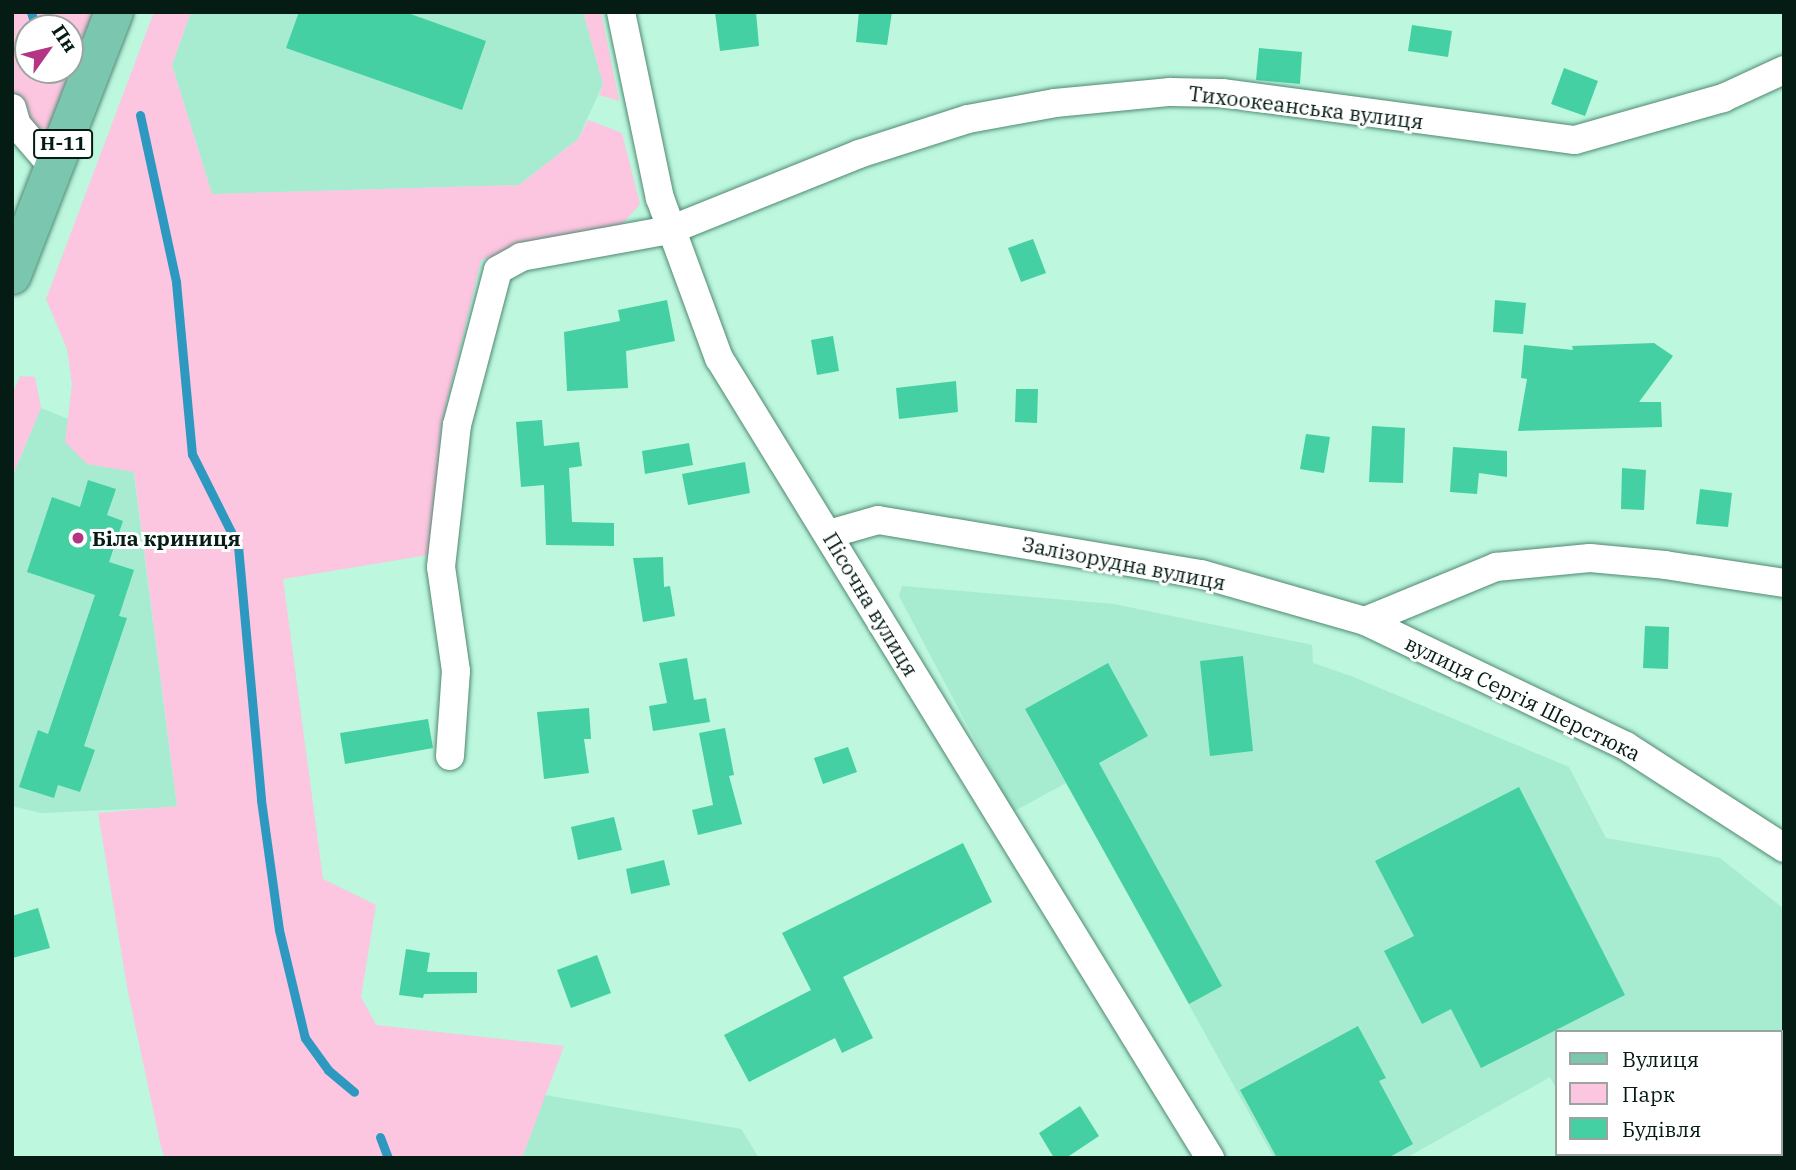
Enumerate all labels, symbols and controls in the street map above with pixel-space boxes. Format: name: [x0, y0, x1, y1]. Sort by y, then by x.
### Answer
north arrow: [14, 14, 84, 84]
text: Пн: [47, 20, 83, 57]
street label: Тихоокеанська вулиця: [1187, 80, 1425, 134]
road number: Н-11: [32, 128, 94, 160]
place label: Біла криниця: [92, 525, 241, 551]
street label: Пісочна вулиця: [818, 528, 924, 680]
marker: Біла криниця: [70, 530, 86, 546]
street label: Залізорудна вулиця: [1020, 531, 1228, 595]
street label: вулиця Сергія Шерстюка: [1401, 630, 1645, 766]
legend: [1554, 1030, 1782, 1156]
text: Вулиця: [1622, 1045, 1699, 1073]
text: Парк: [1622, 1080, 1675, 1108]
text: Будівля: [1622, 1115, 1701, 1143]

